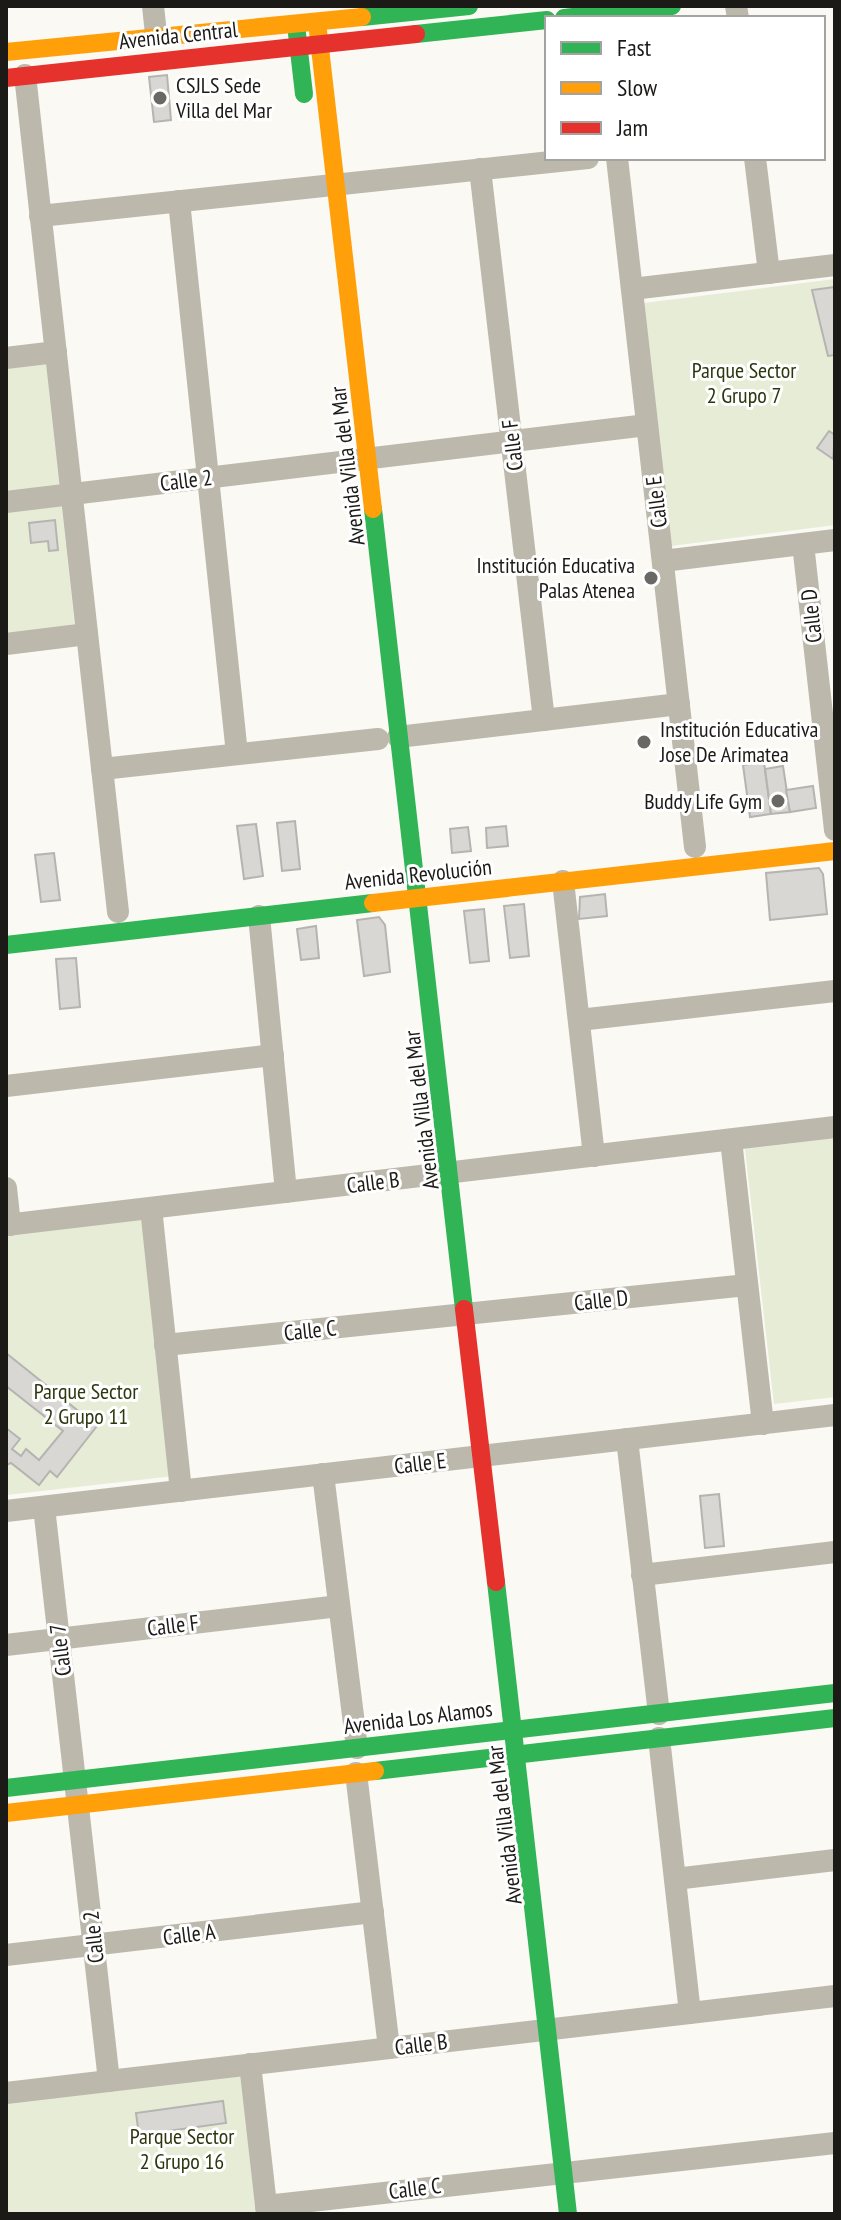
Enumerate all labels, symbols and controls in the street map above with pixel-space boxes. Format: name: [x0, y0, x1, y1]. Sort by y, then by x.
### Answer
street label: Avenida Central: [117, 15, 239, 55]
legend: [545, 16, 825, 160]
text: Fast: [617, 32, 652, 63]
place label: CSJLS Sede Villa del Mar: [175, 71, 272, 124]
text: Slow: [617, 72, 658, 103]
marker: CSJLS Sede Villa del Mar: [151, 89, 169, 107]
text: Jam: [616, 112, 648, 143]
park label: Parque Sector 2 Grupo 7: [692, 356, 796, 409]
street label: Avenida Villa del Mar: [323, 385, 371, 547]
street label: Calle F: [495, 418, 529, 472]
street label: Calle 2: [158, 463, 214, 497]
street label: Calle E: [639, 474, 673, 530]
place label: Institución Educativa Palas Atenea: [477, 551, 635, 604]
marker: Institución Educativa Palas Atenea: [642, 569, 660, 587]
street label: Calle D: [794, 588, 828, 644]
place label: Institución Educativa Jose De Arimatea: [659, 715, 818, 768]
marker: Institución Educativa Jose De Arimatea: [635, 733, 653, 751]
place label: Buddy Life Gym: [644, 787, 762, 815]
marker: Buddy Life Gym: [769, 792, 787, 810]
street label: Avenida Revolución: [343, 852, 493, 896]
street label: Avenida Villa del Mar: [397, 1029, 445, 1191]
street label: Calle B: [345, 1165, 401, 1199]
street label: Calle D: [573, 1283, 629, 1317]
street label: Calle C: [282, 1313, 338, 1347]
park label: Parque Sector 2 Grupo 11: [34, 1377, 138, 1430]
street label: Calle E: [392, 1446, 448, 1480]
street label: Calle F: [146, 1608, 200, 1642]
street label: Calle 7: [43, 1622, 77, 1678]
street label: Avenida Los Alamos: [342, 1694, 494, 1740]
street label: Avenida Villa del Mar: [480, 1744, 528, 1906]
street label: Calle 2: [76, 1909, 110, 1965]
street label: Calle A: [161, 1917, 217, 1951]
street label: Calle B: [393, 2027, 449, 2061]
park label: Parque Sector 2 Grupo 16: [130, 2122, 234, 2175]
street label: Calle C: [387, 2171, 443, 2205]

